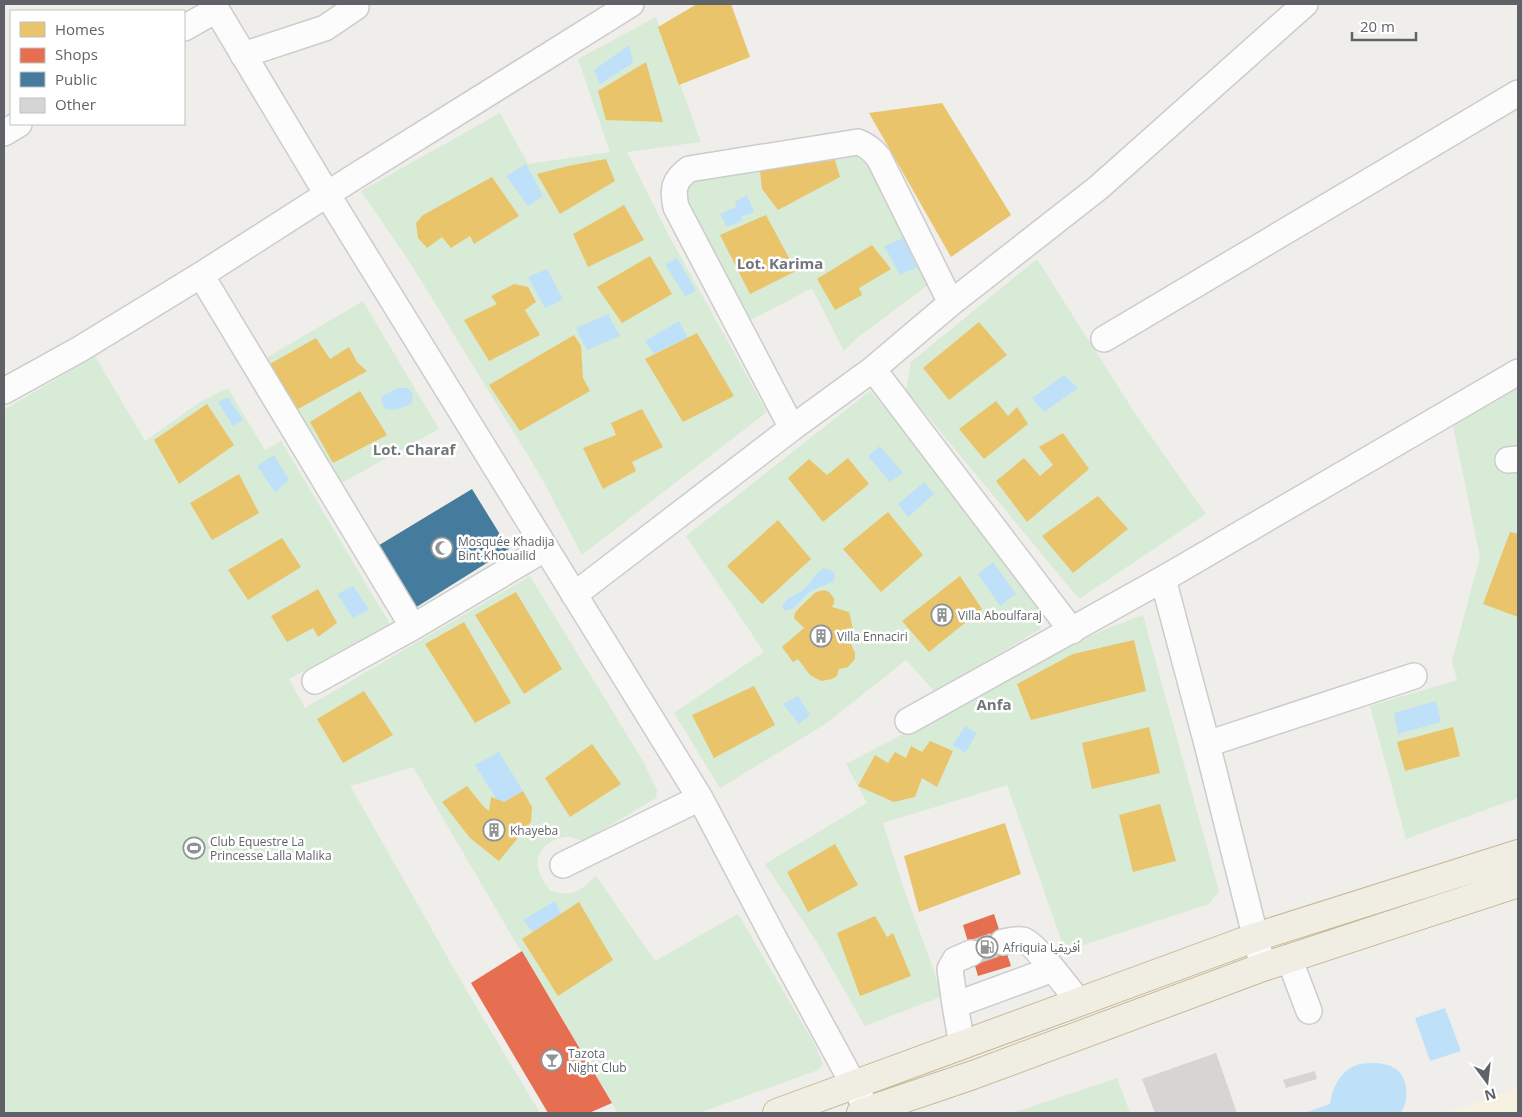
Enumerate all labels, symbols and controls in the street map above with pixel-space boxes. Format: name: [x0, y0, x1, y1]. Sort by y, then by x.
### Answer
legend: [10, 10, 185, 125]
scale bar: [1352, 10, 1416, 42]
text: 20 m: [1360, 16, 1395, 36]
text: Homes: [55, 19, 105, 39]
text: Shops: [55, 44, 98, 64]
text: Public: [55, 69, 97, 89]
text: Other: [55, 94, 96, 114]
district label: Lot. Karima: [737, 253, 823, 273]
district label: Lot. Charaf: [373, 439, 456, 459]
place label: Mosquée Khadija Bint Khouailid: [458, 533, 554, 564]
mosque icon: Mosquée Khadija Bint Khouailid: [430, 536, 454, 560]
building icon: Villa Aboulfaraj: [930, 603, 954, 627]
place label: Villa Aboulfaraj: [958, 607, 1042, 624]
building icon: Villa Ennaciri: [809, 624, 833, 648]
place label: Villa Ennaciri: [837, 628, 908, 645]
district label: Anfa: [976, 694, 1012, 714]
building icon: Khayeba: [482, 818, 506, 842]
place label: Khayeba: [510, 822, 558, 839]
place label: Club Equestre La Princesse Lalla Malika: [210, 833, 332, 864]
sports icon: Club Equestre La Princesse Lalla Malika: [182, 836, 206, 860]
fuel station icon: Afriquia أفريقيا: [975, 935, 999, 959]
place label: Afriquia أفريقيا: [1003, 939, 1080, 956]
place label: Tazota Night Club: [568, 1045, 627, 1076]
bar icon: Tazota Night Club: [540, 1048, 564, 1072]
north arrow: [1462, 1057, 1512, 1107]
text: N: [1483, 1084, 1498, 1106]

